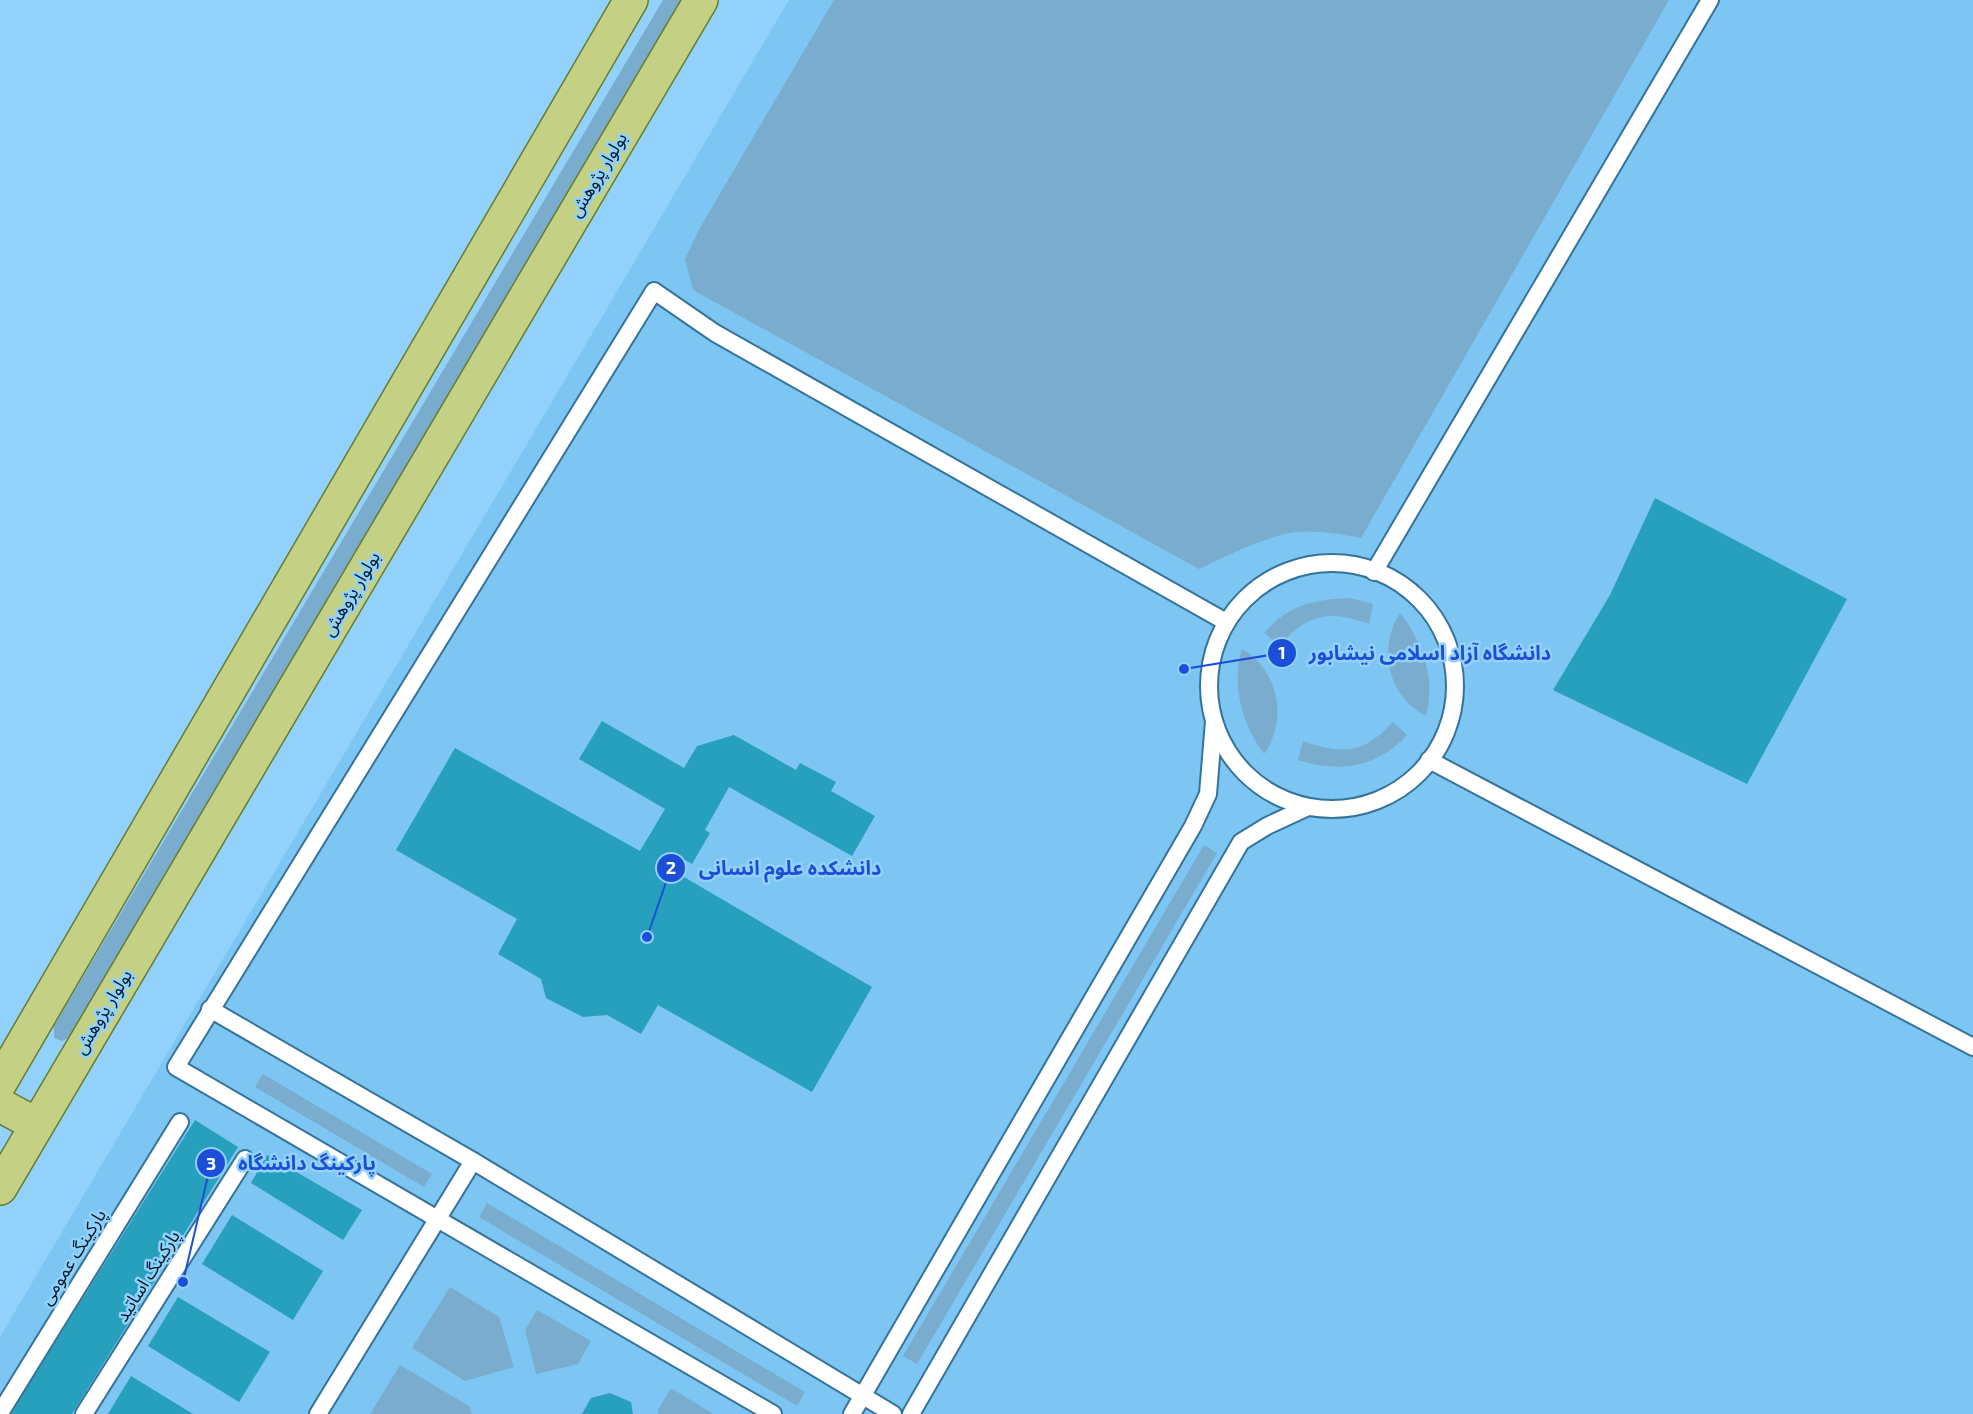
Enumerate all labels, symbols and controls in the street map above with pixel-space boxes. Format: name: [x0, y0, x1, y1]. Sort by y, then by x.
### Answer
street label: بولوار پژوهش: [563, 128, 632, 222]
street label: بولوار پژوهش: [316, 547, 385, 641]
callout: دانشگاه آزاد اسلامی نیشابور: [1267, 634, 1563, 672]
text: دانشگاه آزاد اسلامی نیشابور: [1308, 640, 1551, 665]
text: 1: [1278, 641, 1286, 663]
callout: دانشکده علوم انسانی: [656, 849, 893, 887]
text: دانشکده علوم انسانی: [699, 855, 881, 883]
text: 2: [666, 856, 676, 878]
street label: بولوار پژوهش: [68, 965, 137, 1059]
callout: پارکینگ دانشگاه: [196, 1144, 388, 1182]
text: پارکینگ دانشگاه: [238, 1150, 376, 1177]
text: 3: [206, 1152, 216, 1174]
street label: پارکینگ عمومی: [34, 1204, 111, 1309]
street label: پارکینگ اساتید: [110, 1226, 185, 1326]

